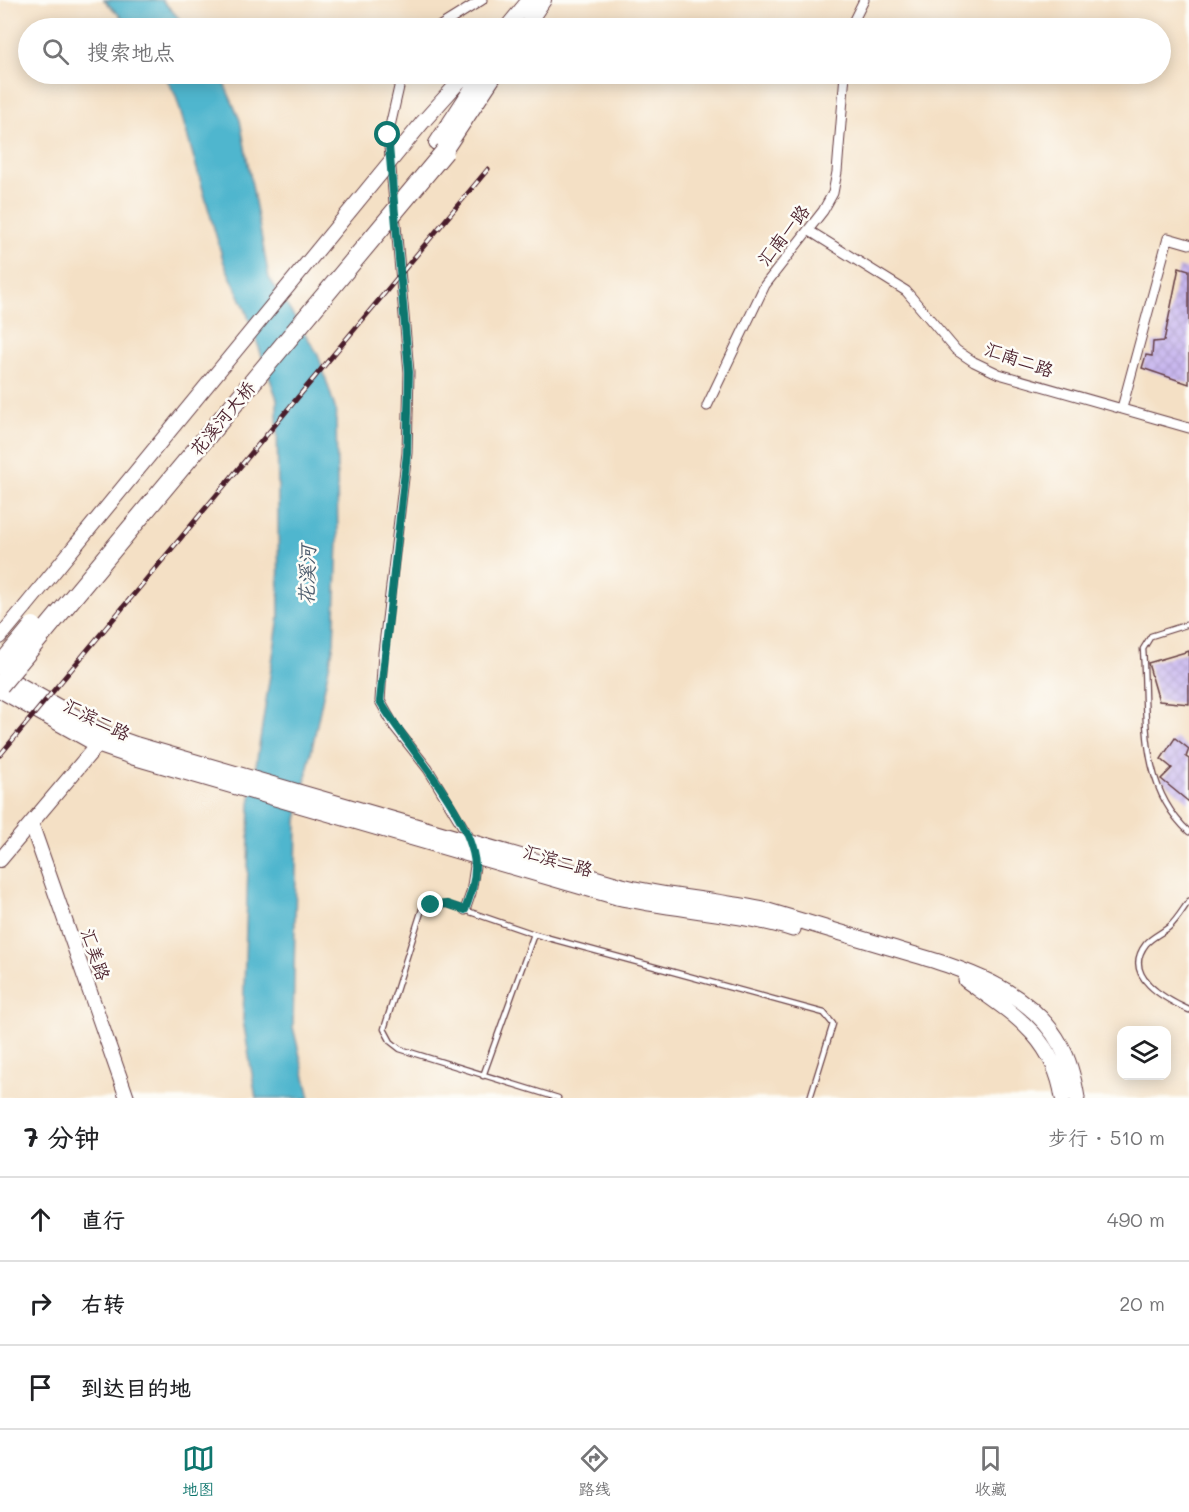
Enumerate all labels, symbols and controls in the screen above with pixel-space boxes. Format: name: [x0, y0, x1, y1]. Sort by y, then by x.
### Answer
search box: [18, 18, 1171, 84]
icon: search: [39, 35, 72, 68]
text: 搜索地点: [87, 37, 175, 66]
route start: [374, 121, 400, 147]
street label: 汇南一路: [751, 199, 815, 271]
street label: 汇南二路: [981, 336, 1057, 382]
street label: 花溪河大桥: [184, 376, 260, 460]
water label: 花溪河: [292, 542, 320, 605]
street label: 汇滨二路: [59, 692, 135, 746]
street label: 汇滨二路: [520, 839, 596, 881]
route end: [417, 891, 443, 917]
street label: 汇美路: [76, 925, 116, 983]
map controls: [1117, 1026, 1171, 1080]
button: layers: [1117, 1026, 1171, 1080]
text: 7 分钟: [24, 1120, 100, 1154]
text: 步行 · 510 m: [1048, 1124, 1165, 1150]
icon: ahead: [24, 1203, 57, 1236]
text: 直行: [81, 1205, 125, 1234]
text: 490 m: [1107, 1206, 1165, 1232]
icon: right: [24, 1287, 57, 1320]
text: 右转: [81, 1289, 125, 1318]
text: 20 m: [1119, 1290, 1165, 1316]
icon: arrive: [24, 1371, 57, 1404]
text: 到达目的地: [81, 1373, 191, 1402]
tab: 地图: [182, 1442, 215, 1500]
tab: 路线: [578, 1442, 611, 1500]
tab: 收藏: [974, 1442, 1007, 1500]

